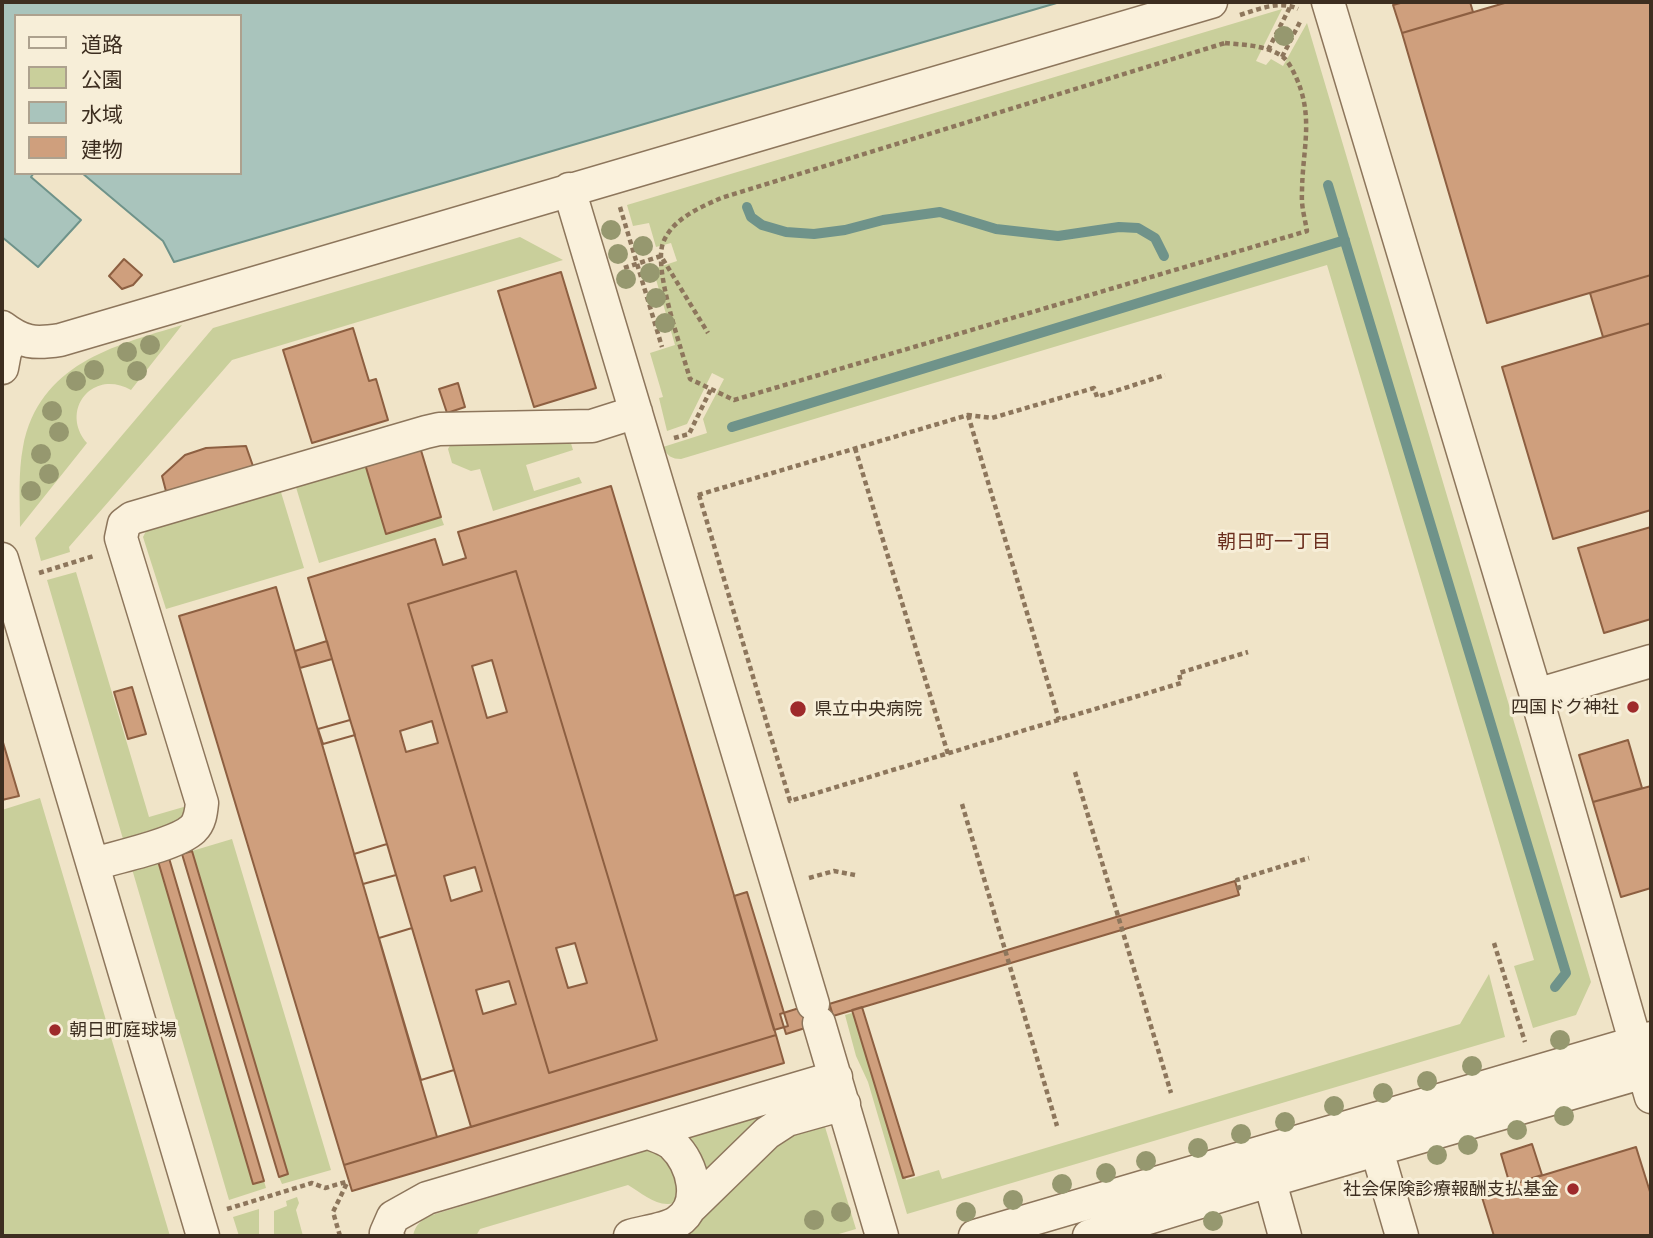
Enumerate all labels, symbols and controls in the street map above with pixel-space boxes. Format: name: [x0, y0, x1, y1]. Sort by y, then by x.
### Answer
legend: [14, 14, 242, 175]
text: 道路: [81, 33, 123, 57]
text: 公園: [81, 68, 123, 92]
text: 水域: [81, 103, 123, 127]
text: 建物: [81, 138, 123, 162]
district label: 朝日町一丁目: [1217, 531, 1331, 553]
place label: 四国ドク神社: [1511, 696, 1619, 718]
place label: 県立中央病院: [814, 698, 922, 720]
marker: 県立中央病院: [788, 699, 808, 719]
marker: 四国ドク神社: [1625, 699, 1641, 715]
place label: 朝日町庭球場: [69, 1019, 177, 1041]
marker: 朝日町庭球場: [47, 1022, 63, 1038]
place label: 社会保険診療報酬支払基金: [1343, 1178, 1559, 1200]
marker: 社会保険診療報酬支払基金: [1565, 1181, 1581, 1197]

